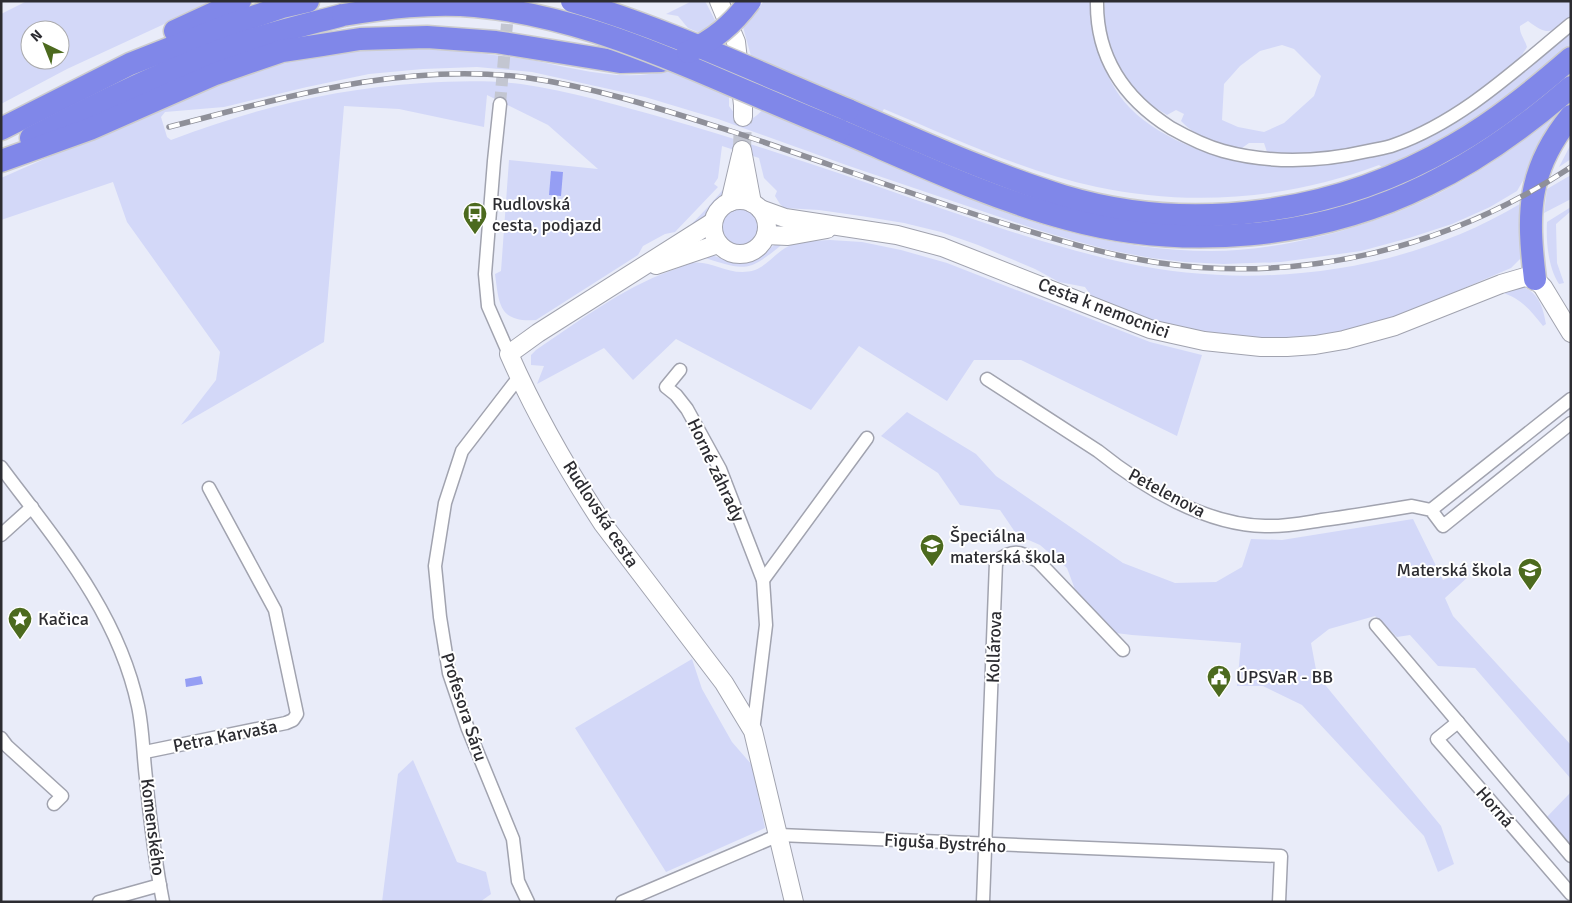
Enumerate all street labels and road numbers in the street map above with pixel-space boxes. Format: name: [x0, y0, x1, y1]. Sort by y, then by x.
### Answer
street label: Cesta k nemocnici: [1035, 273, 1173, 343]
street label: Horné záhrady: [682, 415, 750, 526]
street label: Rudlovská cesta: [558, 456, 644, 572]
street label: Petelenova: [1125, 464, 1209, 522]
street label: Kollárova: [982, 611, 1006, 683]
street label: Profesora Sáru: [436, 650, 492, 764]
street label: Petra Karvaša: [171, 715, 279, 757]
street label: Komenského: [136, 777, 170, 877]
street label: Horná: [1471, 782, 1519, 832]
street label: Figuša Bystrého: [883, 829, 1007, 857]

